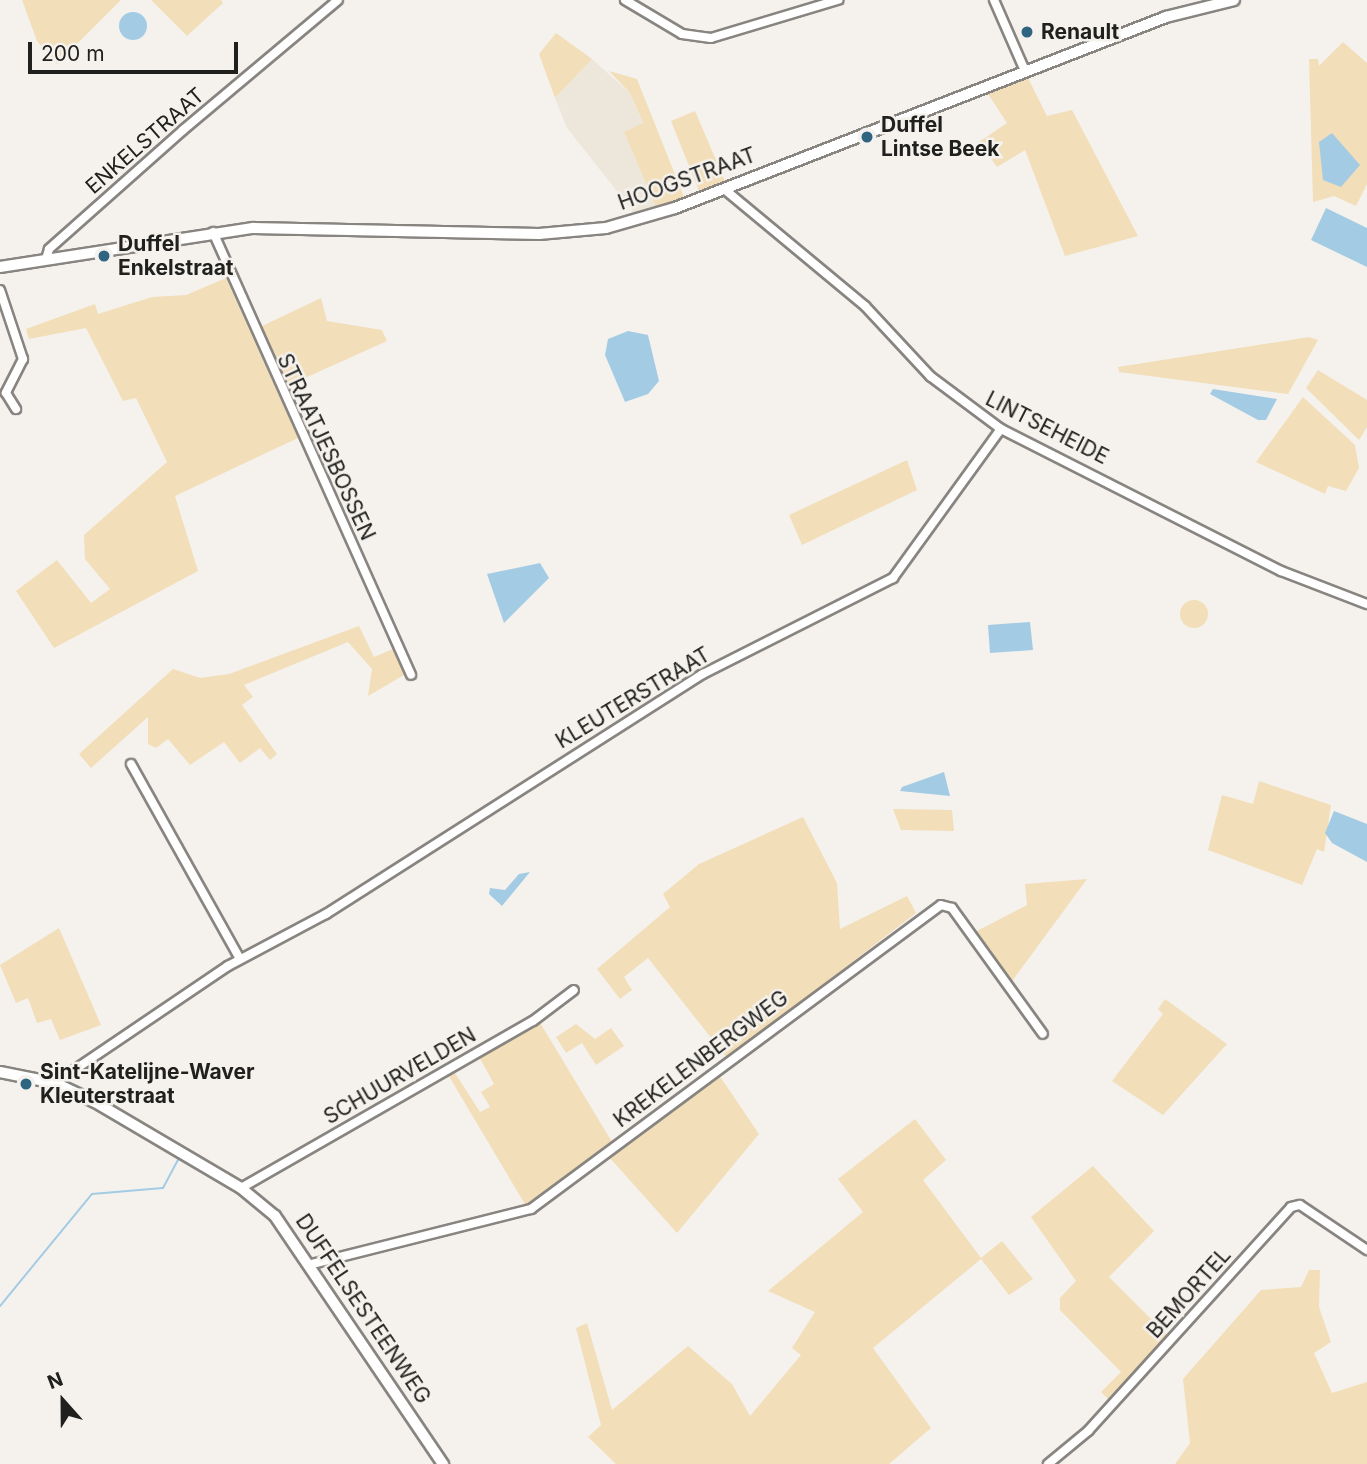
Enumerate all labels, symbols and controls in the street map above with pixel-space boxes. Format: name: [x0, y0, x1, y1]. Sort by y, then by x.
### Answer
place label: Renault: [1041, 19, 1119, 45]
marker: Renault: [1019, 24, 1035, 40]
scale bar: [32, 28, 242, 72]
text: 200 m: [41, 41, 105, 66]
street label: ENKELSTRAAT: [81, 83, 209, 199]
place label: Duffel Lintse Beek: [881, 112, 1000, 162]
marker: Duffel Lintse Beek: [859, 129, 875, 145]
street label: HOOGSTRAAT: [615, 142, 759, 216]
place label: Duffel Enkelstraat: [118, 231, 234, 281]
marker: Duffel Enkelstraat: [96, 248, 112, 264]
street label: STRAATJESBOSSEN: [272, 350, 380, 544]
street label: LINTSEHEIDE: [981, 386, 1113, 470]
street label: KLEUTERSTRAAT: [551, 642, 715, 754]
street label: KREKELENBERGWEG: [609, 985, 793, 1133]
street label: SCHUURVELDEN: [319, 1022, 481, 1130]
place label: Sint-Katelijne-Waver Kleuterstraat: [40, 1059, 255, 1109]
marker: Sint-Katelijne-Waver Kleuterstraat: [18, 1076, 34, 1092]
street label: DUFFELSESTEENWEG: [290, 1209, 436, 1409]
street label: BEMORTEL: [1142, 1243, 1236, 1343]
north arrow: [28, 1366, 98, 1436]
text: N: [44, 1368, 66, 1394]

